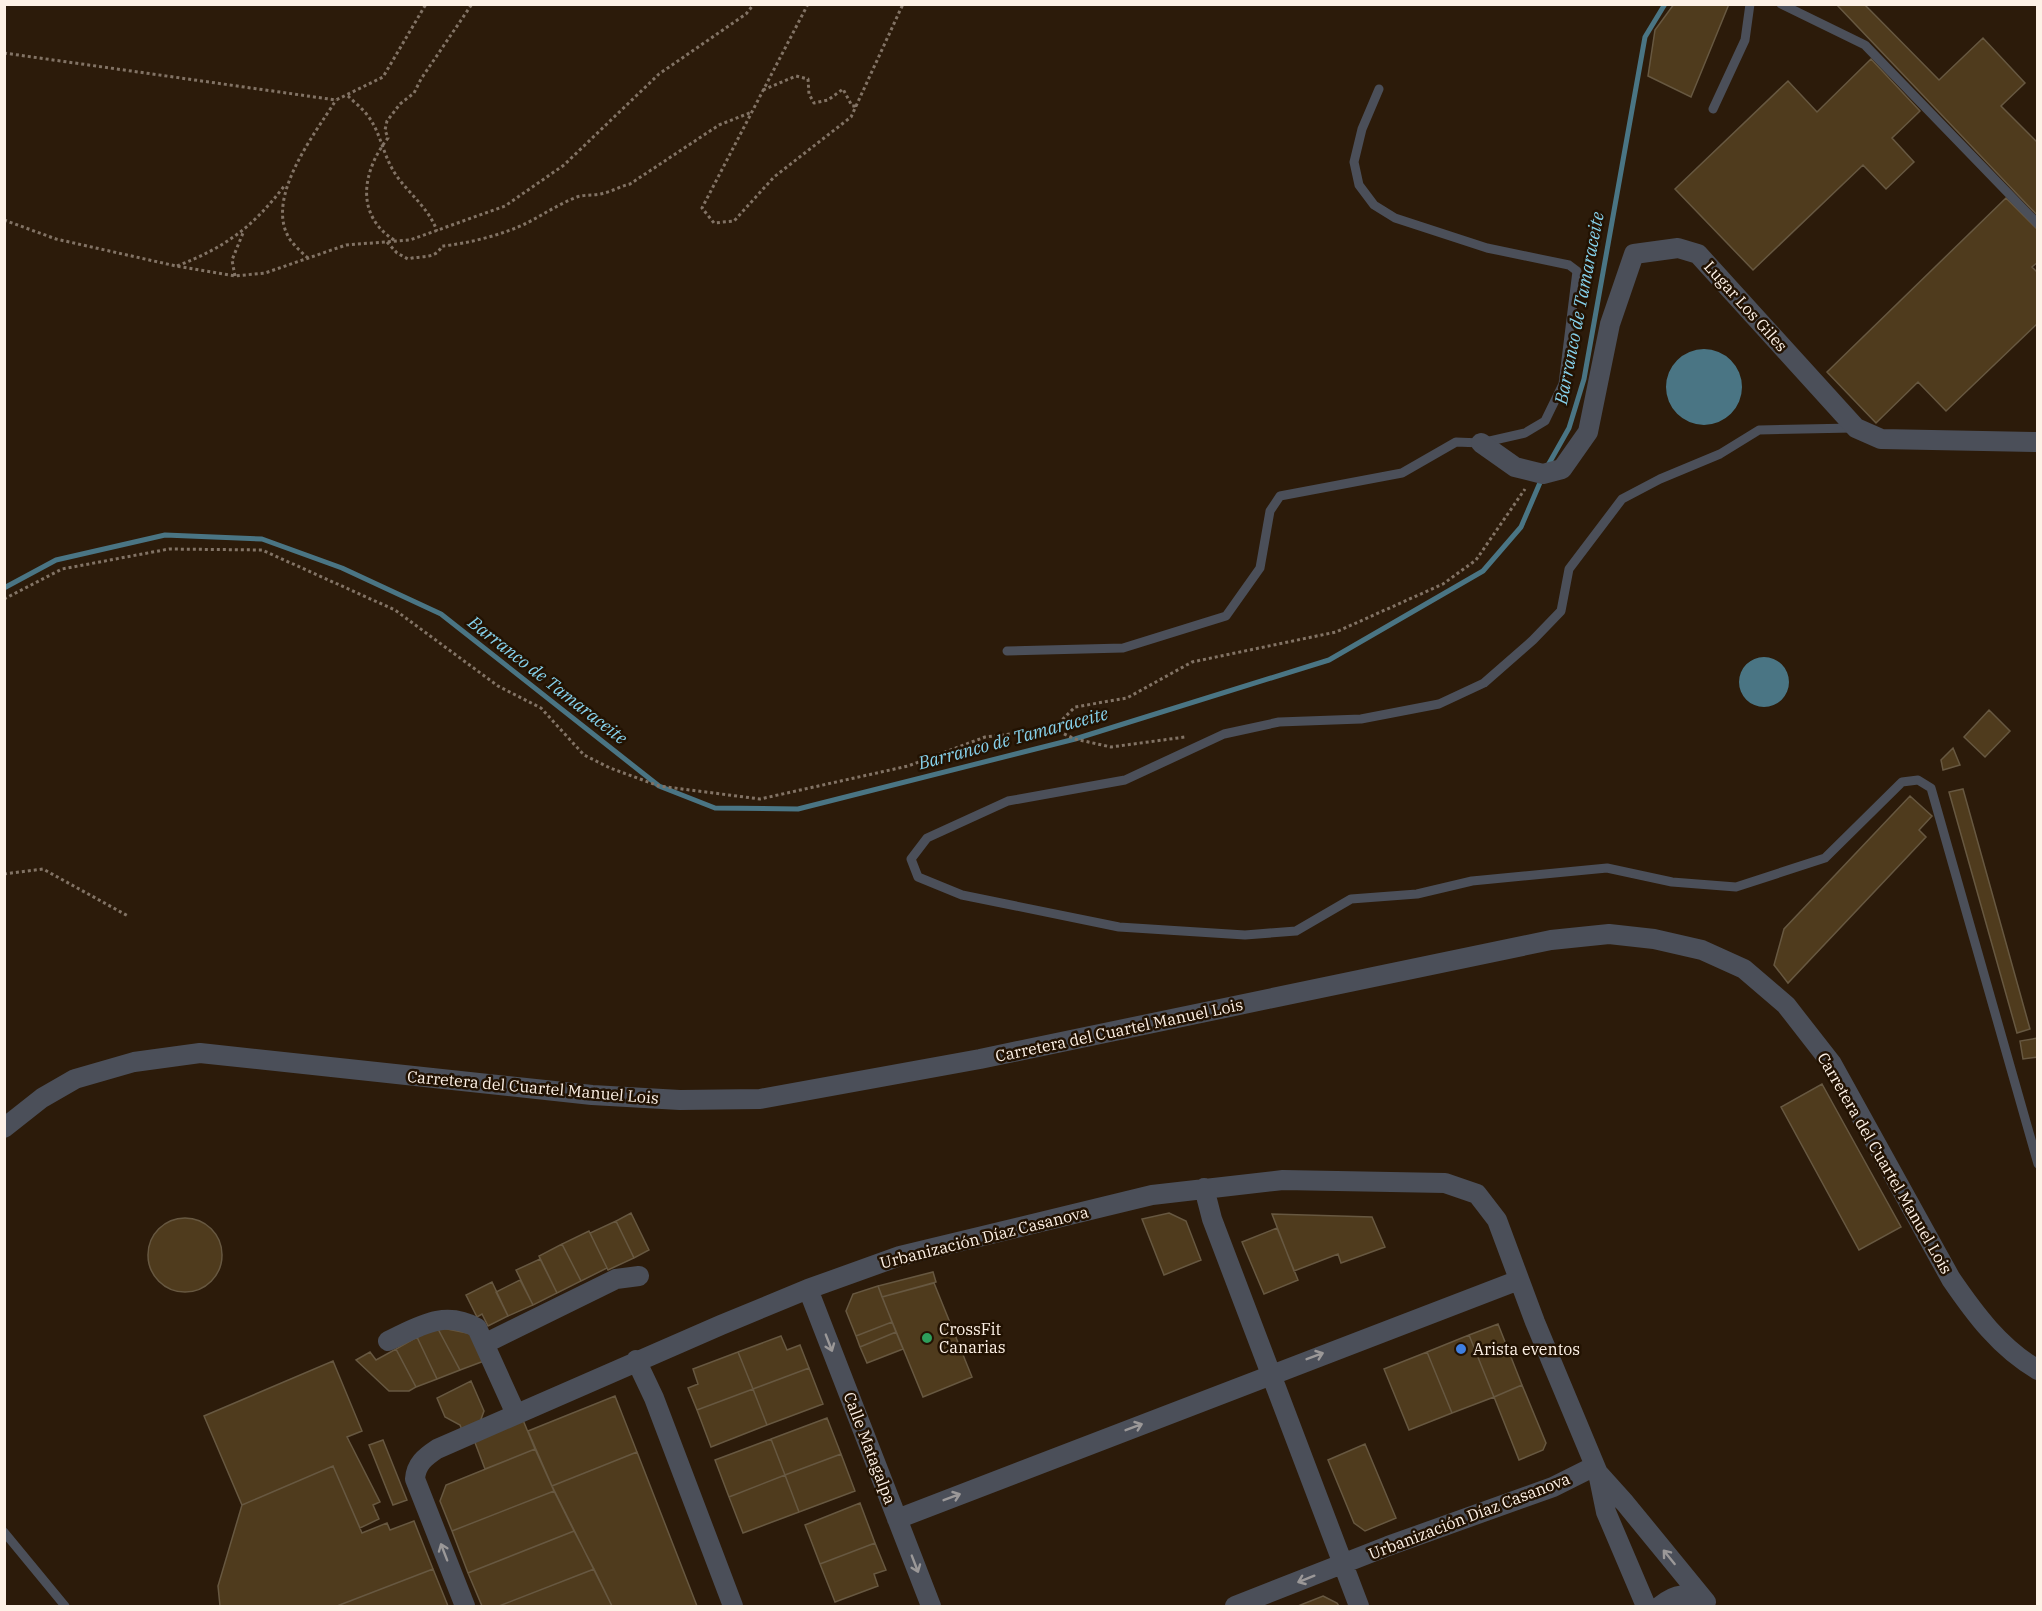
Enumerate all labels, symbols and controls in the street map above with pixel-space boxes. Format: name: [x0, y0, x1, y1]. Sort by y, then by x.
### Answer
water label: Barranco de Tamaraceite: [1549, 210, 1609, 407]
street label: Lugar Los Giles: [1700, 256, 1792, 356]
water label: Barranco de Tamaraceite: [463, 610, 632, 749]
water label: Barranco de Tamaraceite: [914, 702, 1111, 775]
street label: Carretera del Cuartel Manuel Lois: [993, 994, 1245, 1066]
street label: Carretera del Cuartel Manuel Lois: [1813, 1049, 1957, 1277]
street label: Carretera del Cuartel Manuel Lois: [406, 1066, 660, 1108]
street label: Urbanización Díaz Casanova: [878, 1201, 1091, 1273]
place label: CrossFit Canarias: [939, 1319, 1006, 1357]
marker: CrossFit Canarias: [920, 1331, 934, 1345]
one-way arrow: [825, 1333, 836, 1352]
place label: Arista eventos: [1473, 1339, 1580, 1359]
marker: Arista eventos: [1454, 1342, 1468, 1356]
one-way arrow: [1306, 1350, 1324, 1361]
street label: Calle Matagalpa: [839, 1389, 901, 1507]
one-way arrow: [1124, 1421, 1142, 1432]
street label: Urbanización Díaz Casanova: [1365, 1468, 1573, 1564]
one-way arrow: [942, 1491, 960, 1502]
one-way arrow: [438, 1543, 449, 1562]
one-way arrow: [1662, 1549, 1675, 1565]
one-way arrow: [910, 1554, 921, 1573]
one-way arrow: [1297, 1574, 1315, 1585]

